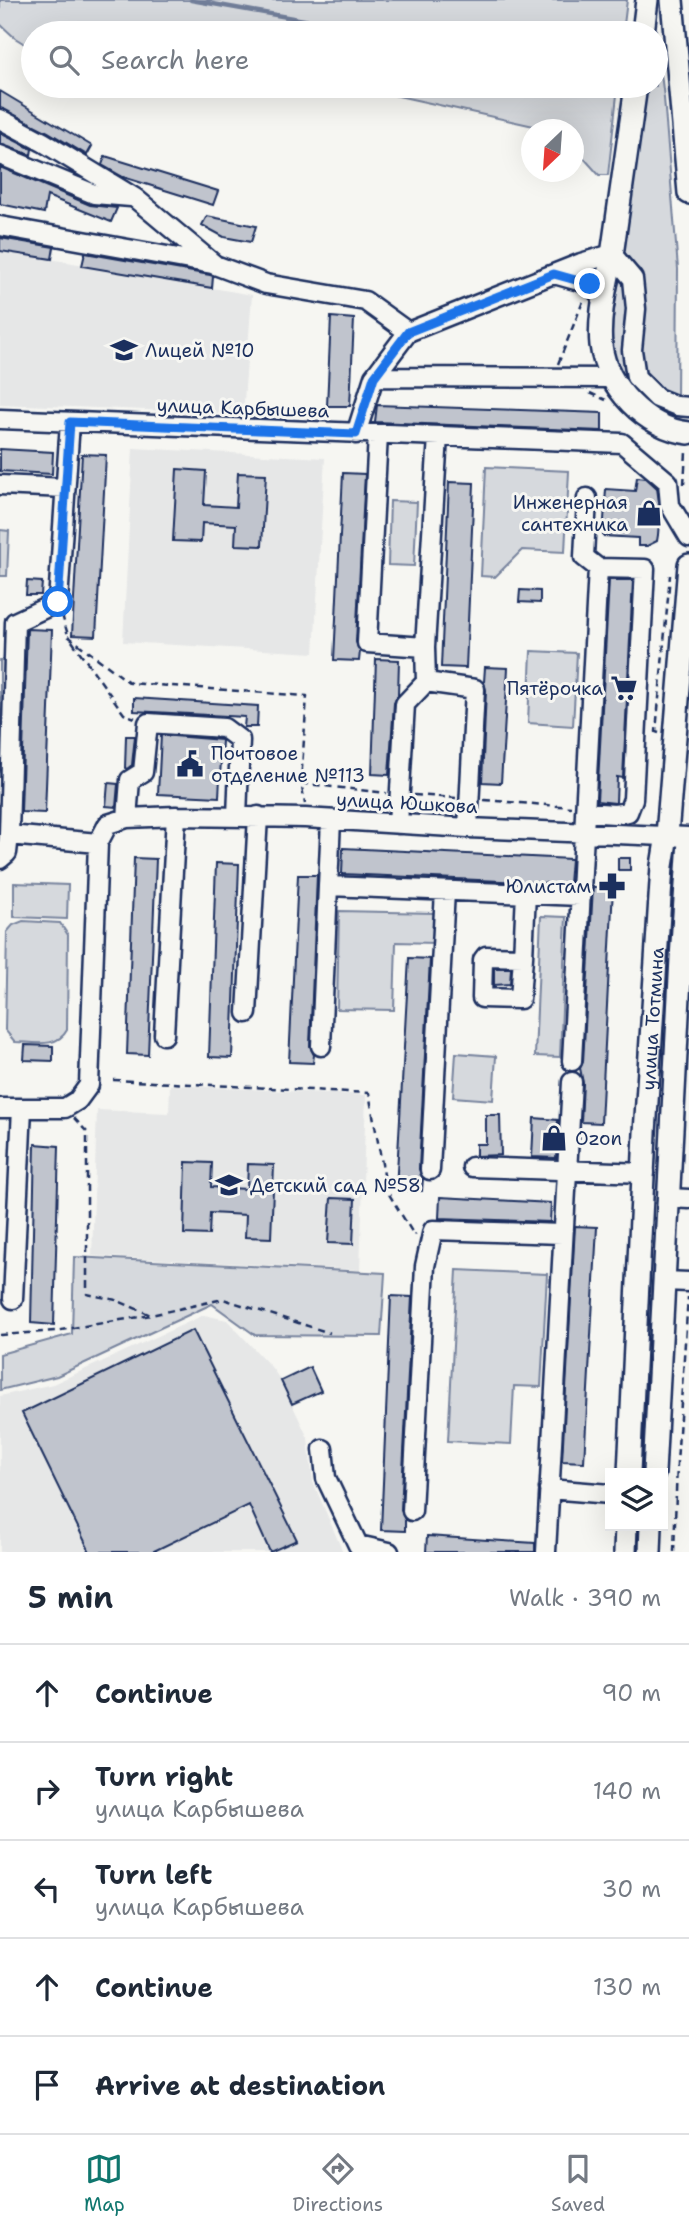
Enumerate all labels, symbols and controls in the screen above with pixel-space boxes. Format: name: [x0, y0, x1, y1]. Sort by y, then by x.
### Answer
search box: [21, 21, 668, 98]
icon: search: [45, 41, 83, 79]
text: Search here: [101, 42, 250, 77]
north arrow: [521, 119, 584, 182]
route end: [574, 268, 605, 299]
school or university icon: Лицей №10: [109, 335, 139, 365]
place label: Лицей №10: [145, 338, 255, 363]
street label: улица Карбышева: [156, 392, 330, 424]
place label: Инженерная сантехника: [513, 490, 628, 537]
shop icon: Инженерная сантехника: [634, 498, 664, 528]
route start: [42, 586, 73, 617]
supermarket icon: Пятёрочка: [609, 673, 639, 703]
place label: Пятёрочка: [507, 676, 603, 701]
place label: Почтовое отделение №113: [211, 741, 365, 788]
public building icon: Почтовое отделение №113: [175, 749, 205, 779]
street label: улица Юшкова: [336, 787, 479, 819]
pharmacy icon: Юлистам: [597, 871, 627, 901]
place label: Юлистам: [506, 874, 591, 899]
street label: улица Тотмина: [635, 946, 669, 1091]
shop icon: Ozon: [539, 1123, 569, 1153]
place label: Ozon: [575, 1126, 622, 1151]
school or university icon: Детский сад №58: [214, 1170, 244, 1200]
place label: Детский сад №58: [250, 1173, 421, 1198]
map controls: [605, 1468, 668, 1531]
button: layers: [605, 1468, 668, 1531]
text: 5 min: [28, 1577, 113, 1618]
text: Walk · 390 m: [509, 1583, 661, 1613]
icon: ahead: [28, 1674, 66, 1712]
text: Continue: [95, 1676, 213, 1711]
text: 90 m: [601, 1678, 661, 1708]
text: Turn right: [95, 1759, 233, 1794]
icon: right: [28, 1772, 66, 1810]
text: 140 m: [593, 1776, 661, 1806]
text: улица Карбышева: [95, 1794, 304, 1824]
text: Turn left: [95, 1857, 212, 1892]
icon: left: [28, 1870, 66, 1908]
text: 30 m: [602, 1874, 661, 1904]
text: улица Карбышева: [95, 1892, 304, 1922]
icon: ahead: [28, 1968, 66, 2006]
text: Continue: [95, 1970, 213, 2005]
text: 130 m: [593, 1972, 661, 2002]
icon: arrive: [28, 2066, 66, 2104]
text: Arrive at destination: [95, 2068, 385, 2103]
tab: Map: [84, 2150, 125, 2217]
tab: Directions: [293, 2150, 383, 2217]
tab: Saved: [551, 2150, 605, 2217]

